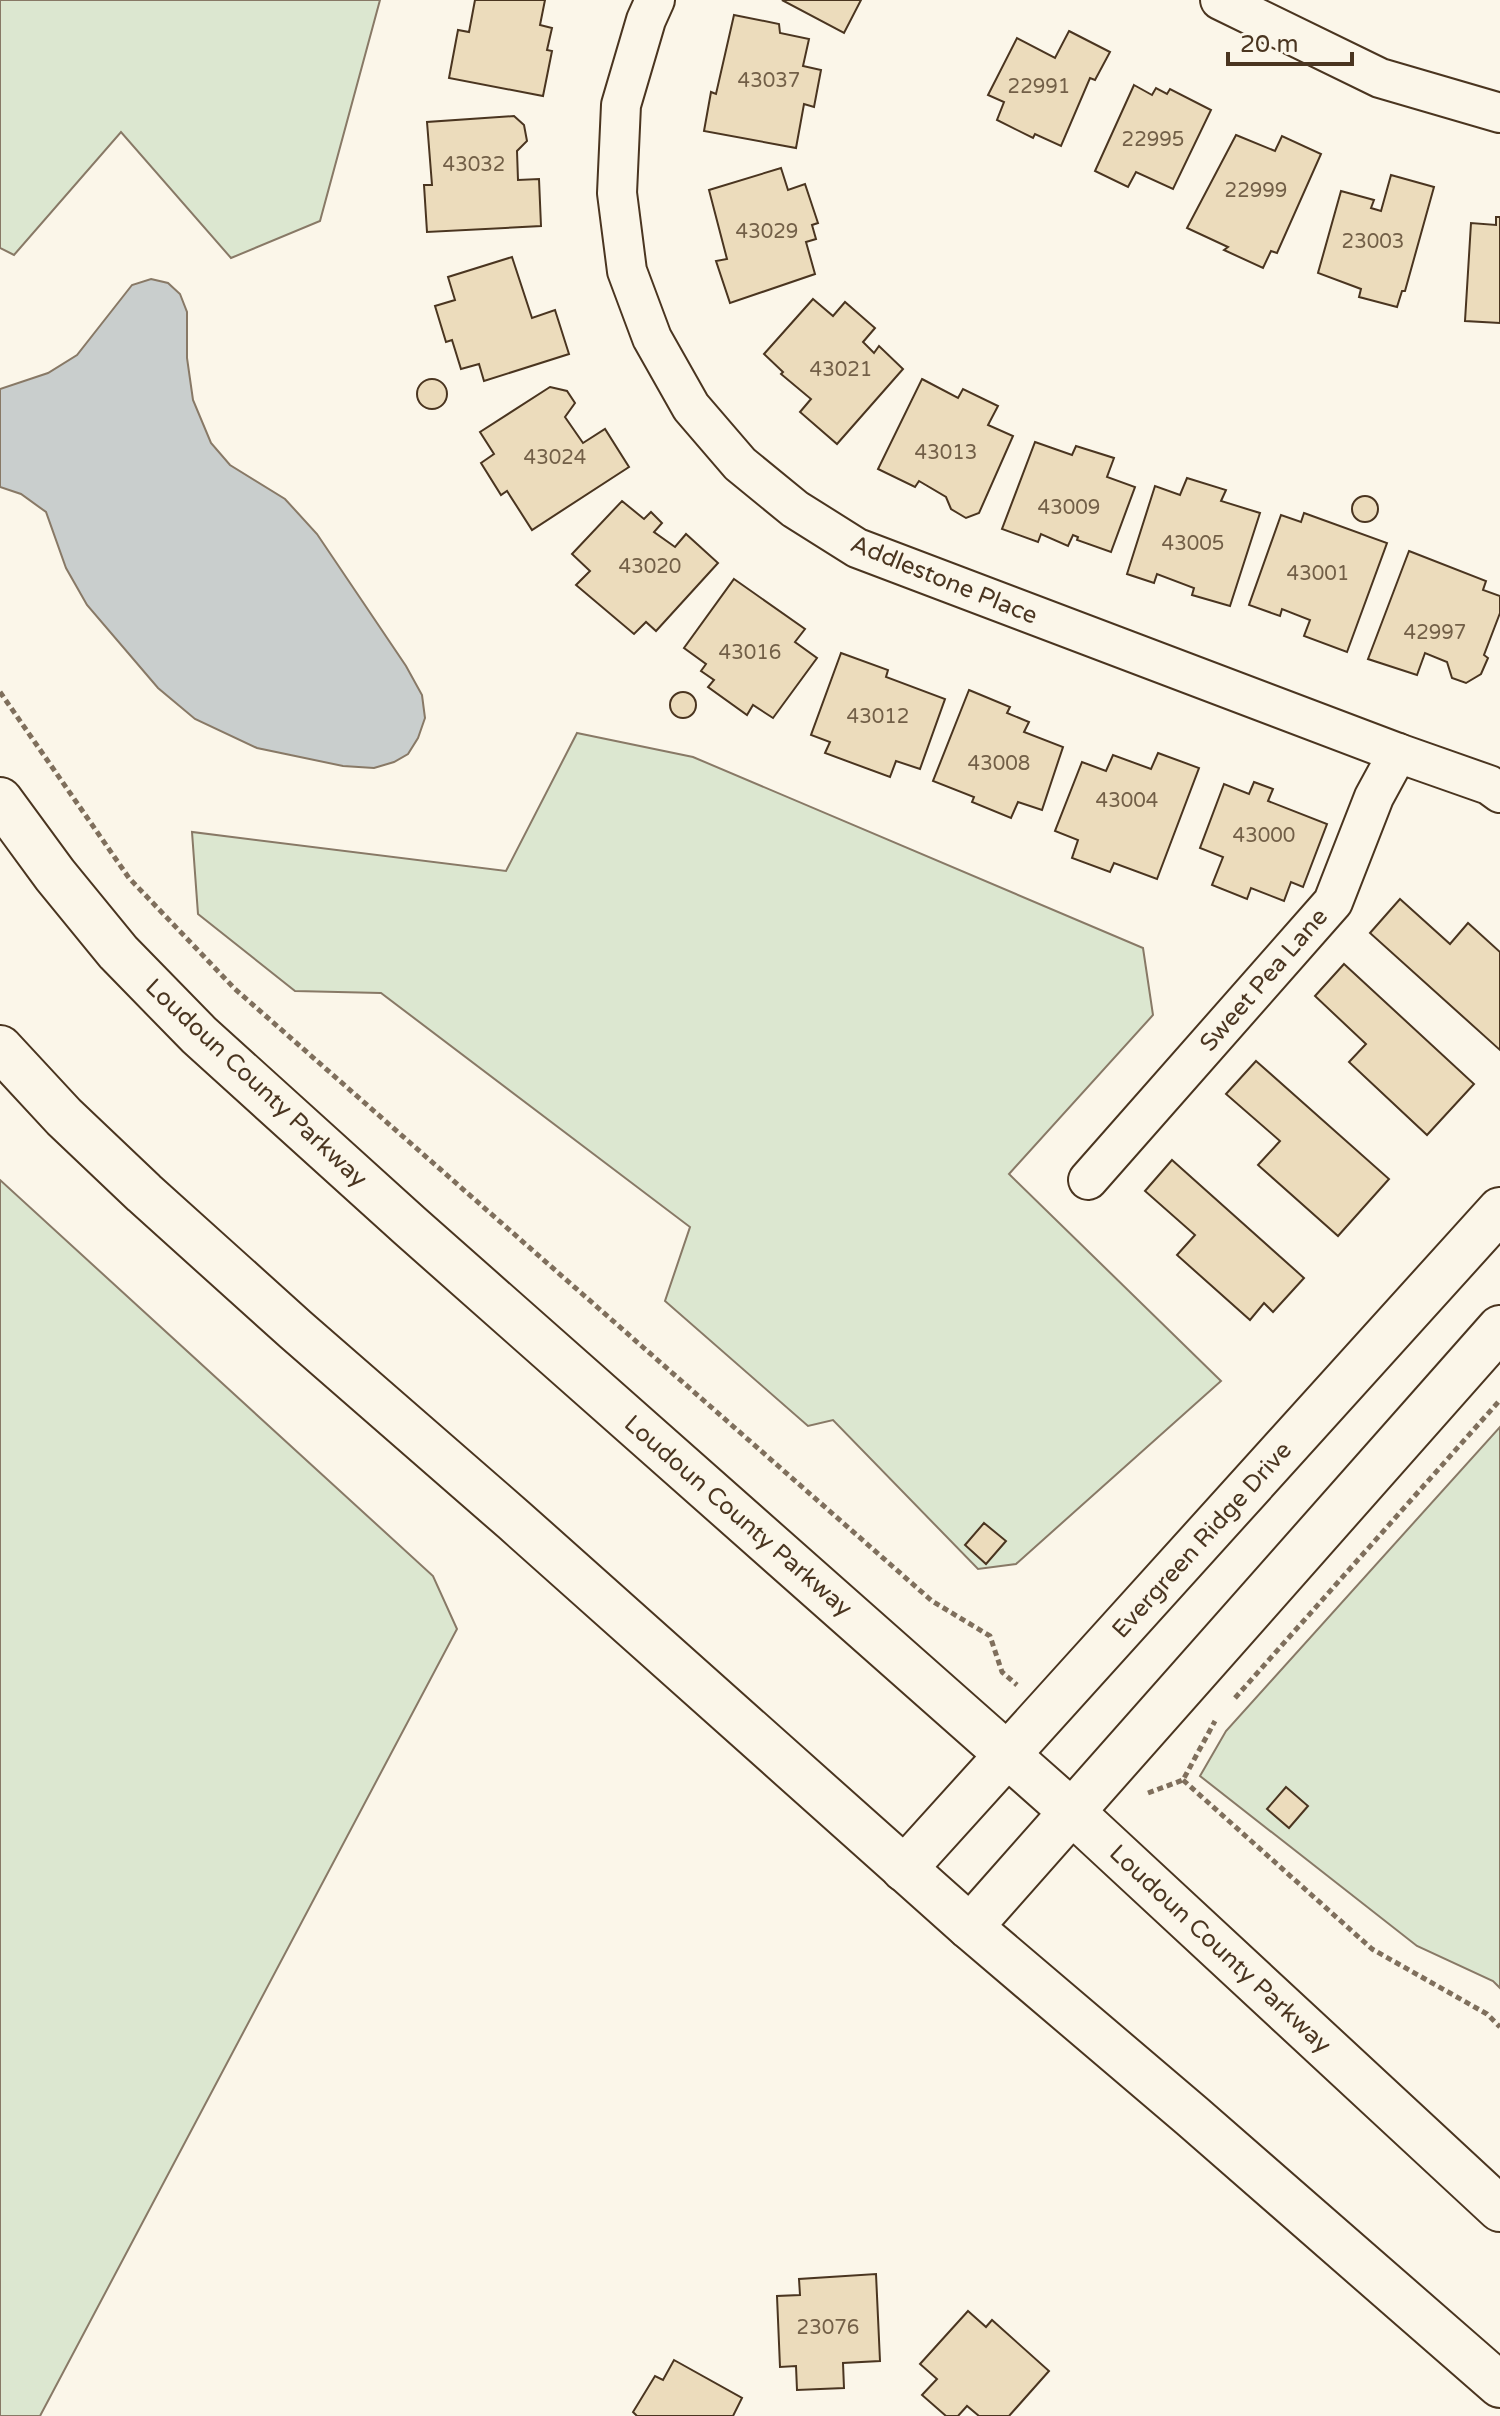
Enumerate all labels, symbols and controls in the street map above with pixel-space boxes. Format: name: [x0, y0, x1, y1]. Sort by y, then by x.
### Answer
scale bar: [1228, 16, 1352, 66]
text: 20 m: [1240, 30, 1298, 59]
house number: 43037: [738, 69, 800, 93]
house number: 22991: [1008, 75, 1070, 99]
house number: 22995: [1122, 128, 1184, 152]
house number: 43032: [443, 153, 505, 177]
house number: 22999: [1225, 179, 1287, 203]
house number: 43029: [736, 220, 798, 244]
house number: 23003: [1342, 230, 1404, 254]
house number: 43021: [810, 358, 872, 382]
house number: 43013: [915, 441, 977, 465]
house number: 43024: [524, 446, 586, 470]
house number: 43009: [1038, 496, 1100, 520]
street label: Addlestone Place: [846, 529, 1042, 631]
house number: 43005: [1162, 532, 1224, 556]
house number: 43020: [619, 555, 681, 579]
house number: 43001: [1287, 562, 1349, 586]
house number: 42997: [1404, 621, 1466, 645]
house number: 43016: [719, 641, 781, 665]
house number: 43012: [847, 705, 909, 729]
house number: 43008: [968, 752, 1030, 776]
house number: 43004: [1096, 789, 1158, 813]
house number: 43000: [1233, 824, 1295, 848]
street label: Sweet Pea Lane: [1194, 903, 1334, 1057]
street label: Loudoun County Parkway: [139, 973, 373, 1193]
street label: Loudoun County Parkway: [618, 1409, 858, 1623]
street label: Evergreen Ridge Drive: [1106, 1436, 1298, 1644]
street label: Loudoun County Parkway: [1103, 1839, 1337, 2059]
house number: 23076: [797, 2316, 859, 2340]

